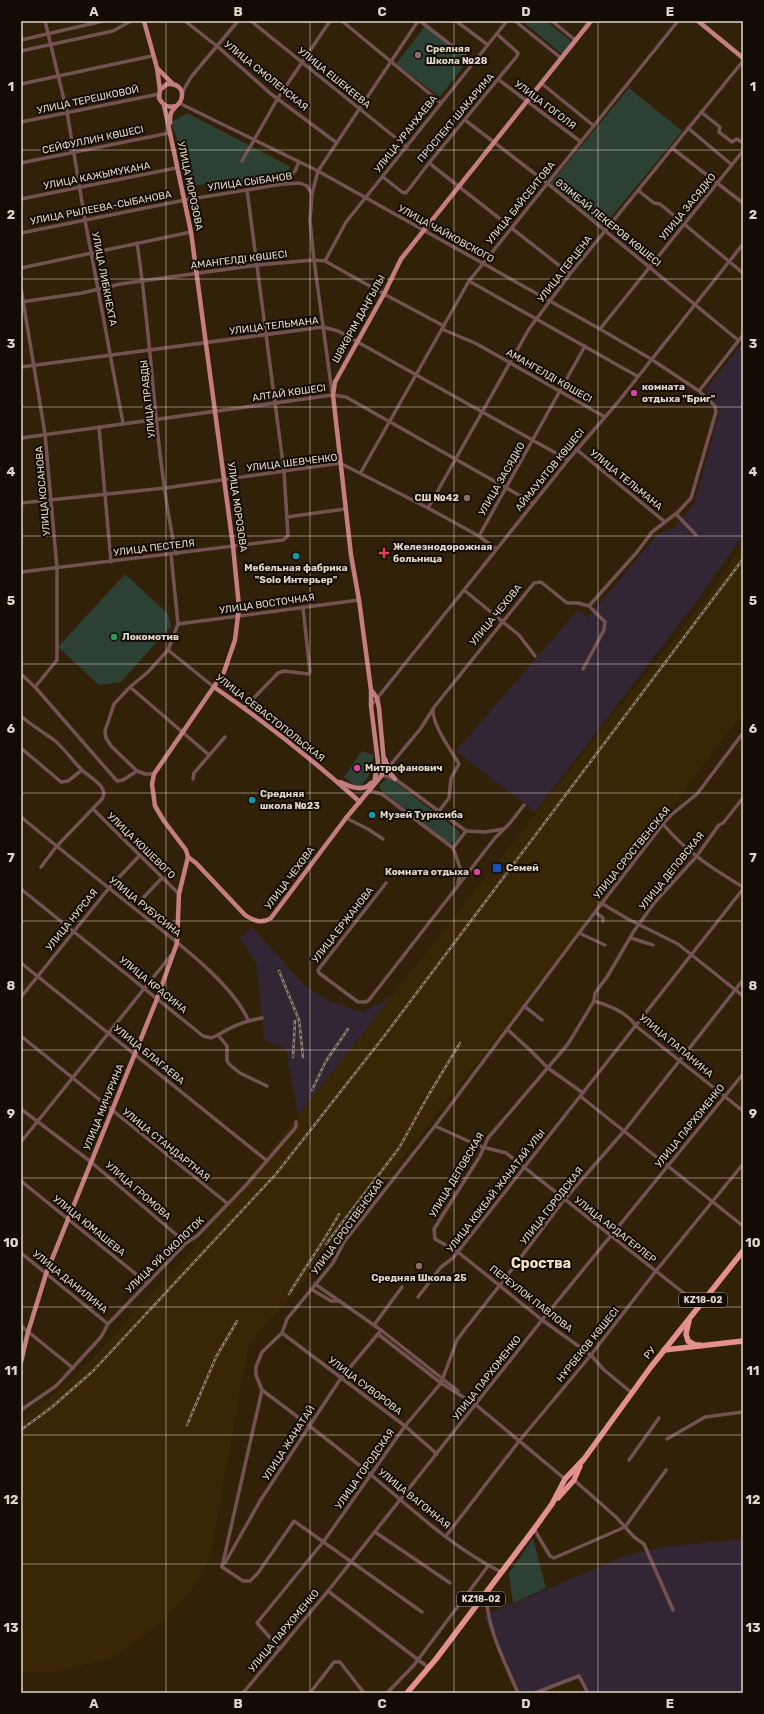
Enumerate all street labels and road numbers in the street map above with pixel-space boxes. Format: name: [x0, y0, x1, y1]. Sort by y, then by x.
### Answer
street label: УЛИЦА СМОЛЕНСКАЯ: [222, 38, 310, 114]
street label: УЛИЦА ЕШЕКЕЕВА: [295, 45, 373, 111]
street label: ПРОСПЕКТ ШАКАРИМА: [415, 71, 497, 165]
street label: УЛИЦА ГОГОЛЯ: [512, 78, 578, 132]
street label: УЛИЦА ТЕРЕШКОВОЙ: [36, 83, 140, 117]
street label: УЛИЦА УРАНХАЕВА: [372, 93, 440, 175]
street label: СЕЙФУЛЛИН КӨШЕСІ: [41, 123, 145, 157]
street label: УЛИЦА МОРОЗОВА: [175, 140, 205, 232]
street label: УЛИЦА БАЙСЕИТОВА: [484, 159, 558, 247]
street label: УЛИЦА КАЖЫМУКАНА: [43, 160, 152, 192]
street label: УЛИЦА СЫБАНОВ: [207, 170, 293, 194]
street label: УЛИЦА ЗАСЯДКО: [657, 171, 719, 243]
street label: ӘЗІМБАЙ ЛЕКЕРОВ КӨШЕСІ: [553, 177, 663, 269]
street label: УЛИЦА РЫЛЕЕВА-СЫБАНОВА: [29, 188, 173, 228]
street label: УЛИЦА ЧАЙКОВСКОГО: [396, 203, 496, 266]
street label: УЛИЦА ЛИБКНЕХТА: [89, 231, 119, 327]
street label: УЛИЦА ГЕРЦЕНА: [535, 233, 595, 305]
street label: АМАНГЕЛДІ КӨШЕСІ: [190, 248, 288, 272]
street label: ШӘКӘРІМ ДАҢҒЫЛЫ: [330, 273, 388, 365]
street label: УЛИЦА ТЕЛЬМАНА: [229, 315, 320, 337]
street label: АМАНГЕЛДІ КӨШЕСІ: [504, 346, 594, 406]
street label: УЛИЦА ПРАВДЫ: [138, 359, 158, 439]
street label: АЛТАЙ КӨШЕСІ: [251, 382, 327, 404]
street label: АЙМАУЫТОВ КӨШЕСІ: [513, 426, 587, 514]
street label: УЛИЦА ЗАСЯДКО: [476, 440, 528, 518]
street label: УЛИЦА КОСАНОВА: [33, 445, 53, 536]
street label: УЛИЦА ТЕЛЬМАНА: [587, 447, 665, 513]
street label: УЛИЦА ШЕВЧЕНКО: [246, 451, 338, 475]
street label: УЛИЦА МОРОЗОВА: [225, 461, 249, 553]
street label: УЛИЦА ПЕСТЕЛЯ: [113, 537, 195, 559]
street label: УЛИЦА ЧЕХОВА: [468, 582, 525, 648]
street label: УЛИЦА ВОСТОЧНАЯ: [219, 591, 315, 617]
street label: УЛИЦА СЕВАСТОПОЛЬСКАЯ: [213, 672, 327, 764]
street label: УЛИЦА СРОСТВЕНСКАЯ: [591, 805, 673, 901]
street label: УЛИЦА КОШЕВОГО: [104, 810, 178, 882]
street label: УЛИЦА ДЕПОВСКАЯ: [637, 830, 707, 912]
street label: УЛИЦА ЧЕХОВА: [262, 844, 318, 912]
street label: УЛИЦА РУБУСИНА: [107, 874, 184, 940]
street label: УЛИЦА ЕРЖАНОВА: [310, 884, 377, 965]
street label: УЛИЦА НУРСАЯ: [43, 887, 101, 953]
street label: УЛИЦА КРАСИНА: [117, 954, 190, 1016]
street label: УЛИЦА ПАПАНИНА: [637, 1012, 716, 1081]
street label: УЛИЦА БЛАГАЕВА: [111, 1023, 187, 1088]
street label: УЛИЦА МИЧУРИНА: [81, 1062, 127, 1152]
street label: УЛИЦА ПАРХОМЕНКО: [653, 1082, 727, 1170]
street label: УЛИЦА СТАНДАРТНАЯ: [120, 1106, 212, 1184]
street label: УЛИЦА КОКБАЙ ЖАНАТАЙ УЛЫ: [444, 1127, 548, 1255]
street label: УЛИЦА ДЕПОВСКАЯ: [427, 1130, 487, 1220]
street label: УЛИЦА ГРОМОВА: [103, 1159, 173, 1223]
street label: УЛИЦА ГОРОДСКАЯ: [518, 1165, 586, 1247]
street label: УЛИЦА СРОСТВЕНСКАЯ: [309, 1177, 387, 1277]
street label: УЛИЦА ЮМАШЕВА: [50, 1193, 128, 1259]
street label: УЛИЦА АРДАГЕРЛЕР: [572, 1194, 659, 1266]
street label: УЛИЦА 9Й ОКОЛОТОК: [123, 1214, 207, 1296]
street label: УЛИЦА ДАНИЛИНА: [30, 1248, 110, 1316]
street label: ПЕРЕУЛОК ПАВЛОВА: [487, 1263, 575, 1335]
road number: KZ18-02: [679, 1293, 727, 1307]
street label: НҰРБЕКОВ КӨШЕСІ: [554, 1305, 622, 1385]
street label: УЛИЦА ПАРХОМЕНКО: [450, 1333, 524, 1423]
street label: РУ: [641, 1344, 659, 1362]
street label: УЛИЦА СУВОРОВА: [326, 1354, 404, 1418]
street label: УЛИЦА ЖАНАТАЙ: [260, 1403, 318, 1483]
street label: УЛИЦА ГОРОДСКАЯ: [333, 1427, 397, 1511]
street label: УЛИЦА ВАГОННАЯ: [375, 1466, 453, 1532]
street label: УЛИЦА ПАРХОМЕНКО: [246, 1587, 322, 1675]
road number: KZ18-02: [457, 1592, 505, 1606]

